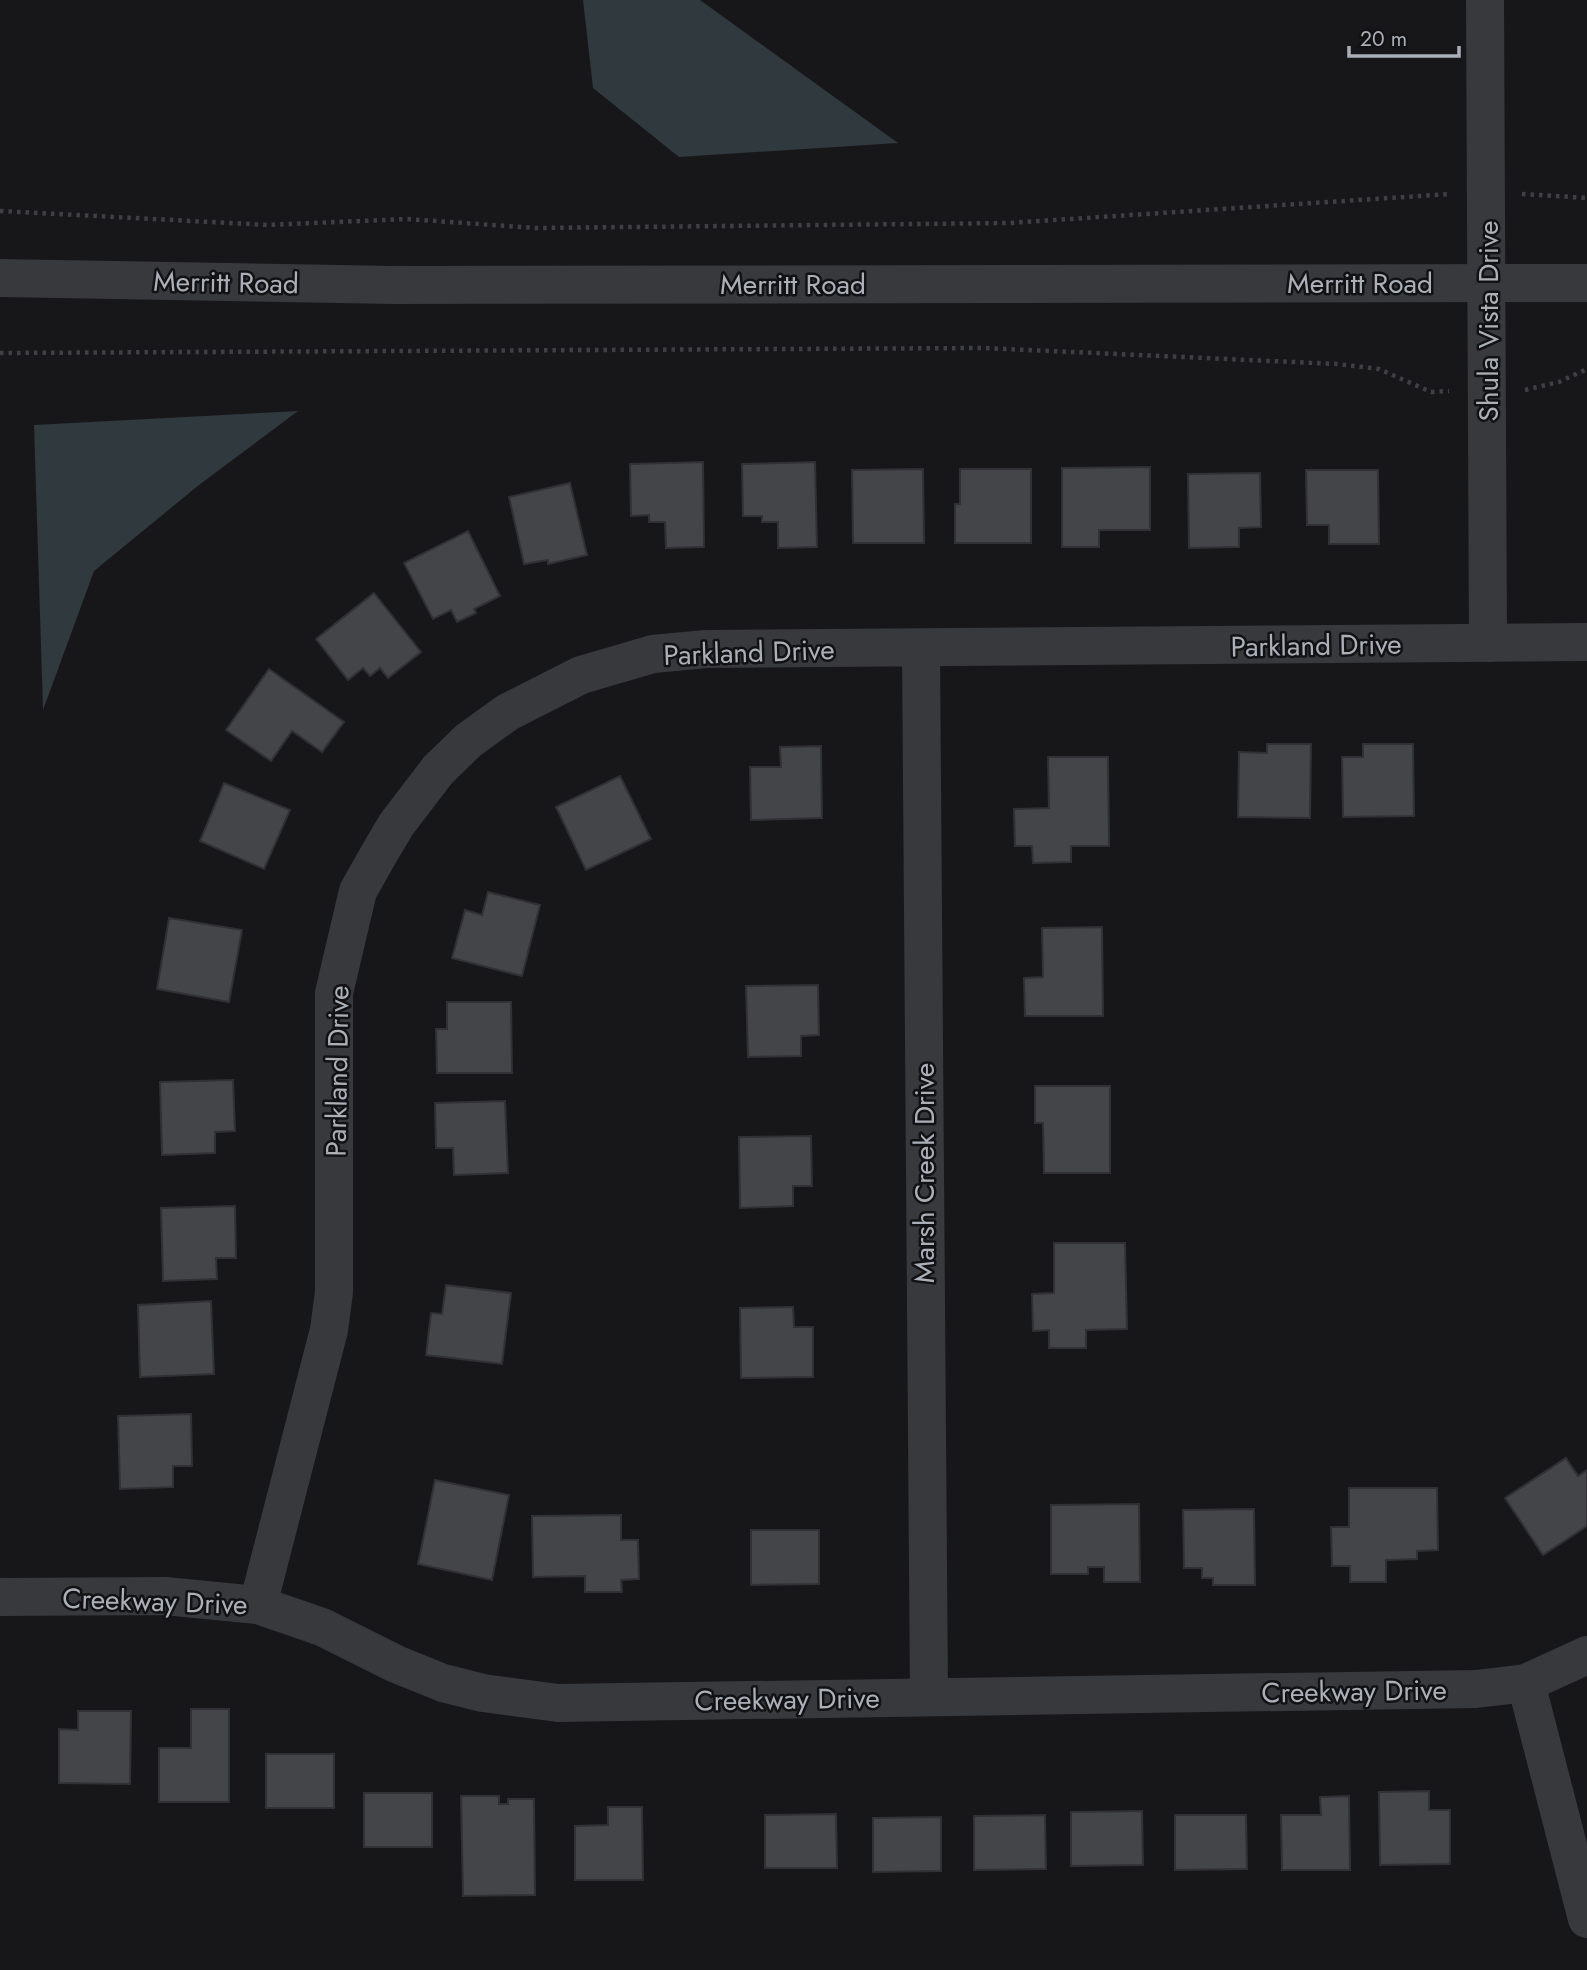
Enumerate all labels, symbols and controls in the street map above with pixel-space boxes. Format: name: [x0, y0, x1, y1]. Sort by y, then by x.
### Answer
scale bar: [1349, 14, 1459, 58]
text: 20 m: [1360, 24, 1407, 54]
street label: Shula Vista Drive: [1468, 221, 1509, 421]
street label: Merritt Road: [153, 261, 299, 304]
street label: Merritt Road: [1287, 263, 1433, 304]
street label: Merritt Road: [720, 264, 866, 305]
street label: Parkland Drive: [1230, 624, 1402, 667]
street label: Parkland Drive: [663, 629, 835, 676]
street label: Parkland Drive: [316, 985, 359, 1157]
street label: Marsh Creek Drive: [904, 1063, 945, 1283]
street label: Creekway Drive: [62, 1578, 248, 1625]
street label: Creekway Drive: [1261, 1669, 1447, 1714]
street label: Creekway Drive: [694, 1677, 880, 1722]

